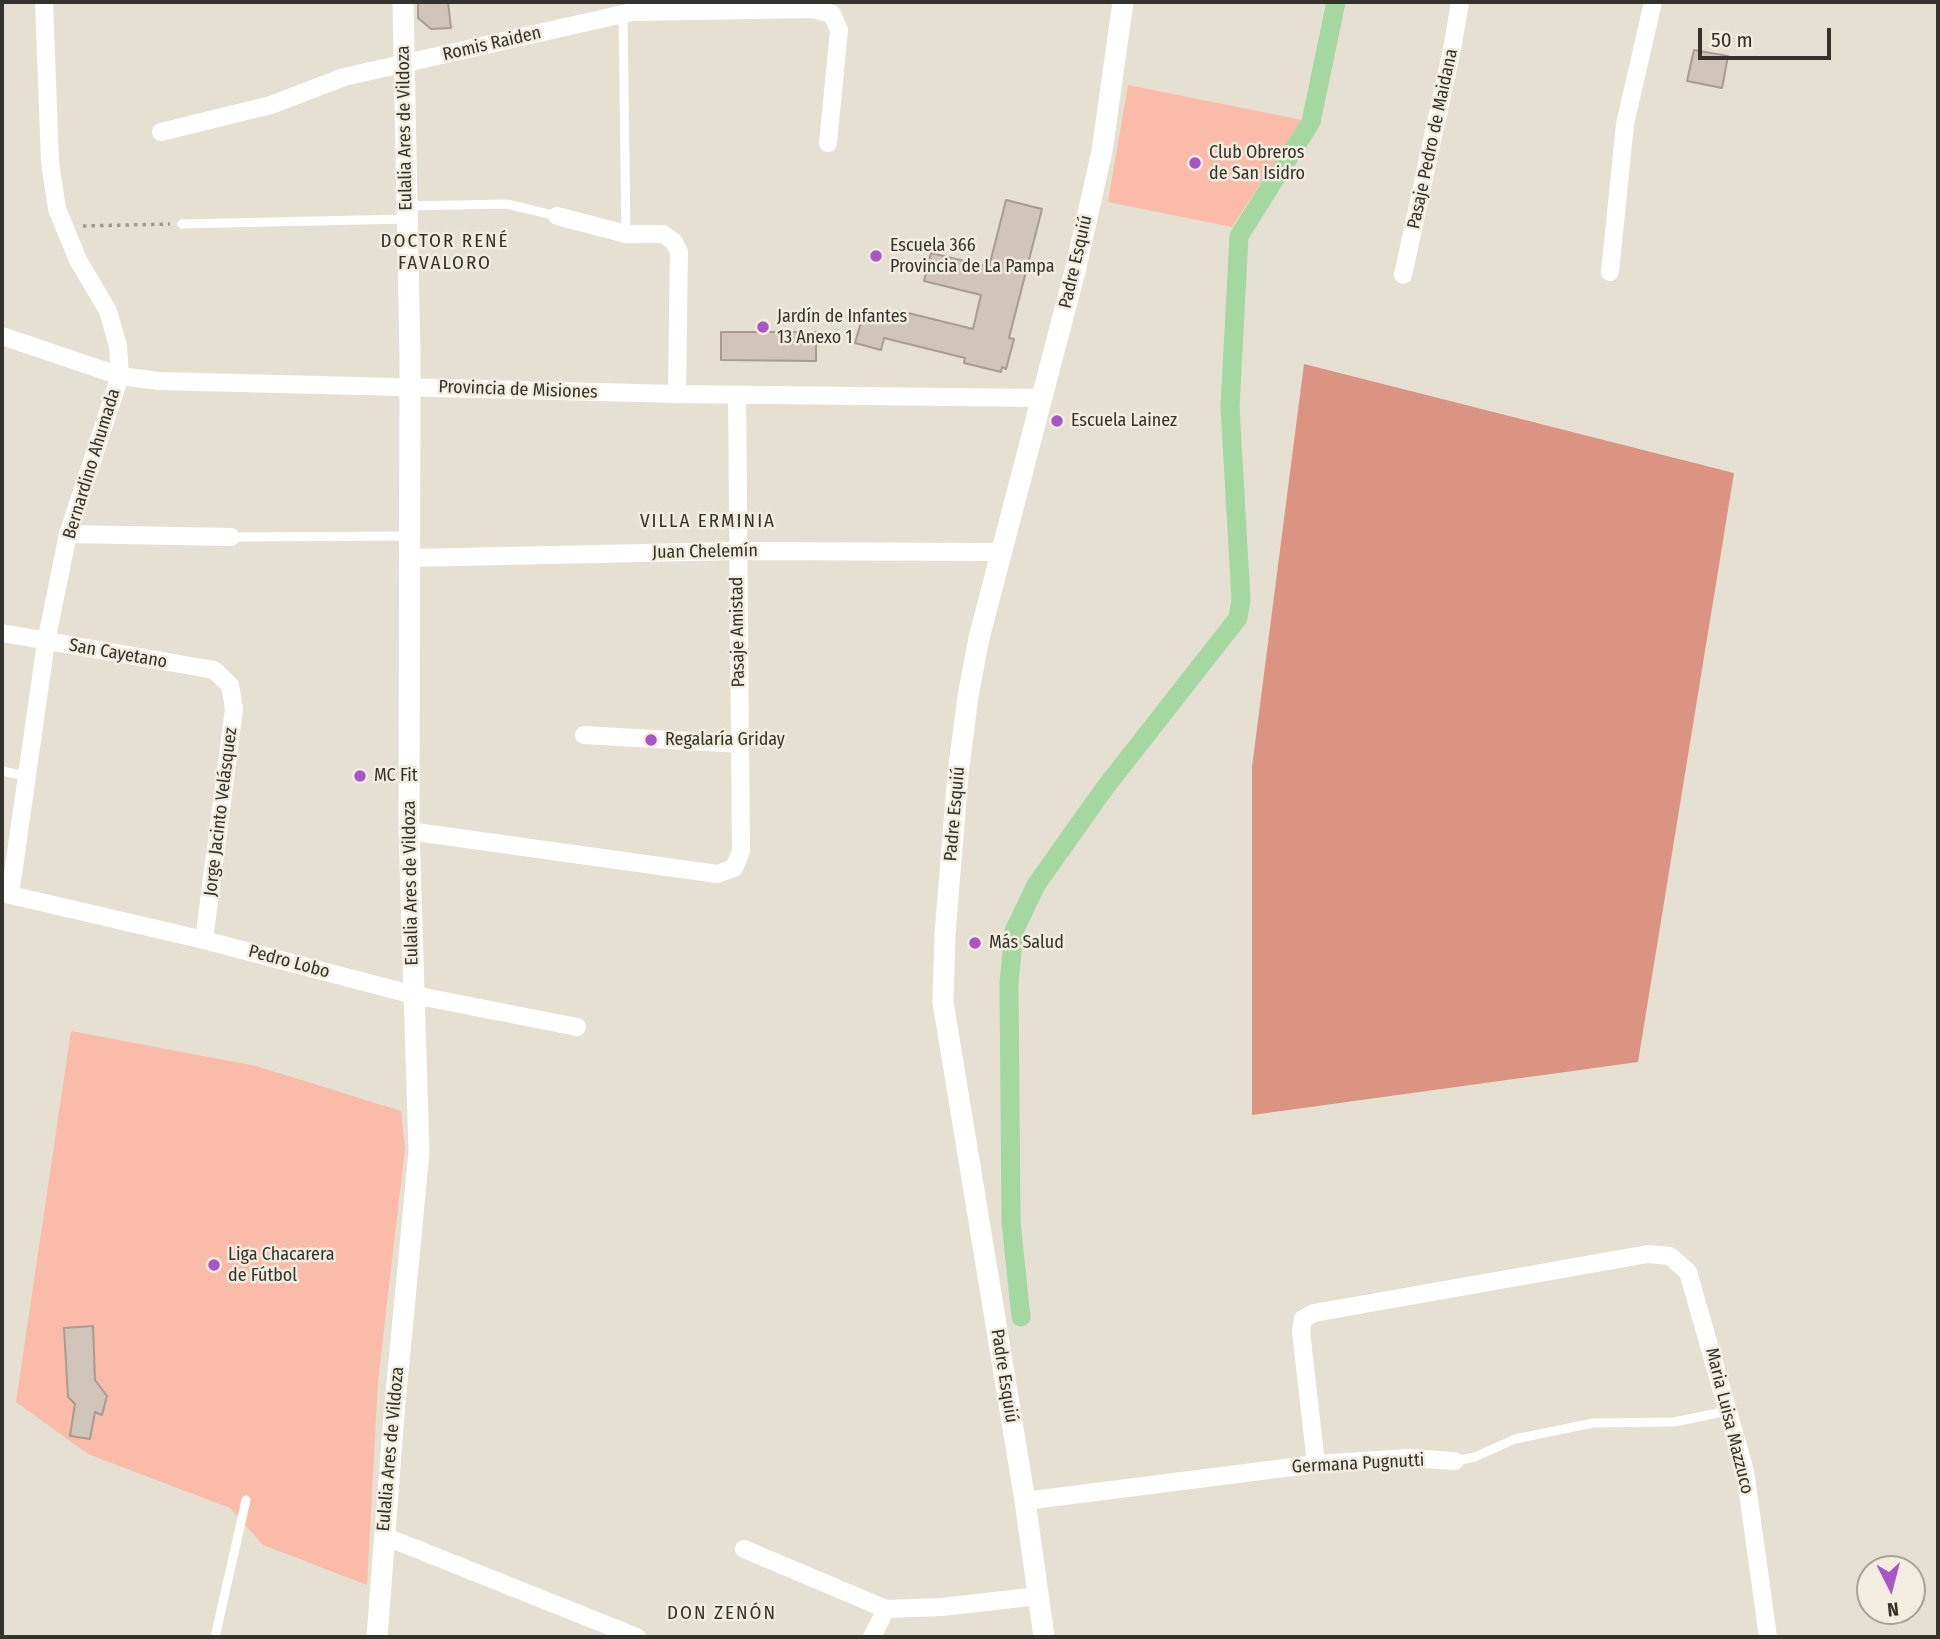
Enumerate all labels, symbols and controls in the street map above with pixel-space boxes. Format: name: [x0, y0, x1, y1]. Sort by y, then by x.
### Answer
scale bar: [1702, 14, 1835, 58]
street label: Romis Raiden: [441, 22, 543, 66]
text: 50 m: [1711, 27, 1753, 53]
street label: Eulalia Ares de Vildoza: [393, 45, 417, 211]
street label: Pasaje Pedro de Maidana: [1403, 47, 1463, 231]
place label: Club Obreros de San Isidro: [1209, 142, 1305, 184]
marker: Club Obreros de San Isidro: [1187, 155, 1203, 171]
street label: Padre Esquiú: [1055, 213, 1097, 311]
district label: DOCTOR RENÉ FAVALORO: [382, 231, 508, 275]
place label: Escuela 366 Provincia de La Pampa: [890, 235, 1055, 278]
marker: Escuela 366 Provincia de La Pampa: [868, 248, 884, 264]
place label: Jardín de Infantes 13 Anexo 1: [777, 306, 907, 348]
marker: Jardín de Infantes 13 Anexo 1: [755, 319, 771, 335]
street label: Provincia de Misiones: [438, 376, 598, 404]
street label: Bernardino Ahumada: [59, 386, 125, 542]
place label: Escuela Lainez: [1071, 410, 1177, 432]
marker: Escuela Lainez: [1049, 413, 1065, 429]
district label: VILLA ERMINIA: [642, 511, 774, 533]
street label: Juan Chelemín: [652, 540, 758, 564]
street label: Pasaje Amistad: [726, 576, 750, 688]
street label: San Cayetano: [67, 635, 169, 673]
street label: Jorge Jacinto Velásquez: [200, 726, 242, 898]
place label: Regalaría Griday: [665, 729, 785, 751]
marker: Regalaría Griday: [643, 732, 659, 748]
place label: MC Fit: [374, 765, 418, 787]
street label: Padre Esquiú: [940, 766, 970, 862]
marker: MC Fit: [352, 768, 368, 784]
street label: Eulalia Ares de Vildoza: [399, 800, 423, 966]
place label: Más Salud: [989, 932, 1064, 954]
marker: Más Salud: [967, 935, 983, 951]
street label: Pedro Lobo: [246, 941, 332, 983]
place label: Liga Chacarera de Fútbol: [228, 1244, 335, 1286]
marker: Liga Chacarera de Fútbol: [206, 1257, 222, 1273]
street label: Padre Esquiú: [986, 1327, 1022, 1425]
street label: Maria Luisa Mazzuco: [1700, 1346, 1758, 1496]
street label: Eulalia Ares de Vildoza: [373, 1366, 409, 1532]
street label: Germana Pugnutti: [1291, 1450, 1425, 1478]
north arrow: [1856, 1555, 1926, 1625]
text: N: [1886, 1597, 1900, 1621]
district label: DON ZENÓN: [668, 1603, 776, 1625]

